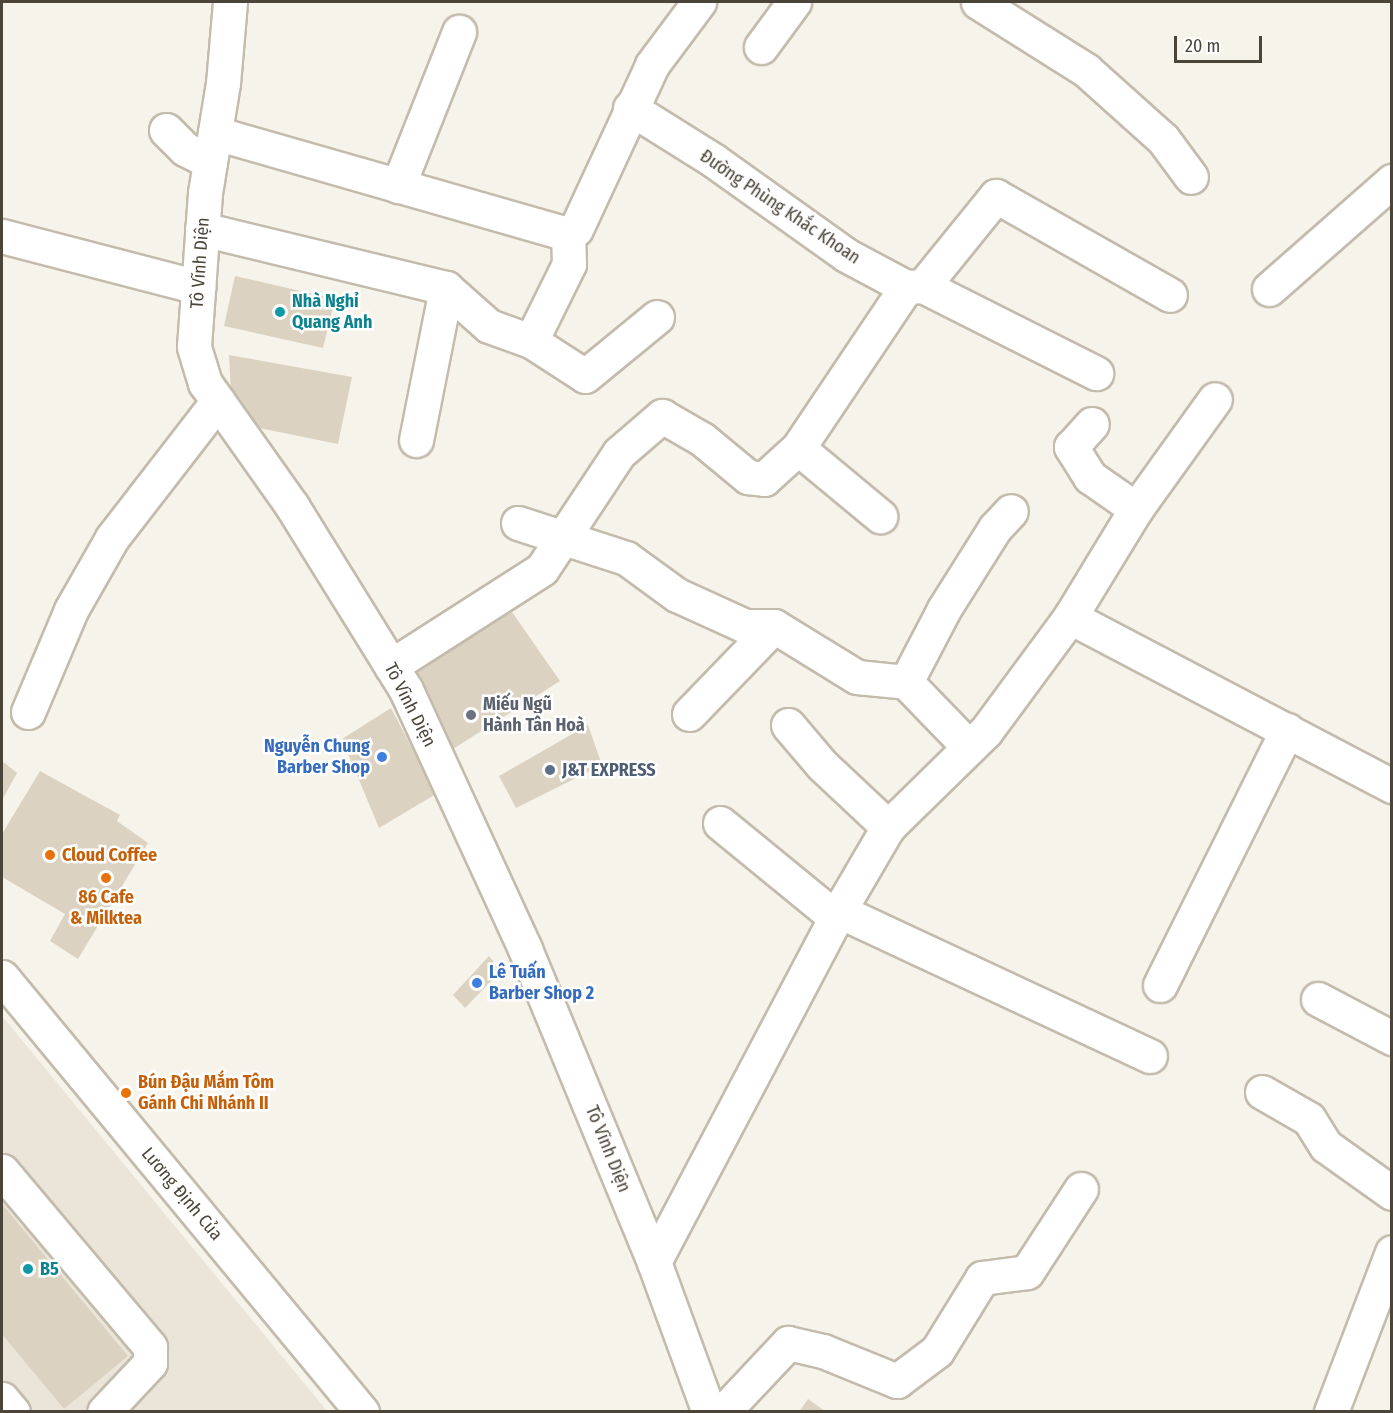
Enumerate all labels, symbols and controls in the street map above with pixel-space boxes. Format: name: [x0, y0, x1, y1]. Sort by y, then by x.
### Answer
scale bar: [1177, 24, 1266, 62]
text: 20 m: [1185, 35, 1220, 57]
street label: Đường Phùng Khắc Khoan: [696, 145, 864, 269]
street label: Tô Vĩnh Diện: [186, 217, 214, 309]
place label: Nhà Nghỉ Quang Anh: [292, 291, 372, 334]
marker: Nhà Nghỉ Quang Anh: [273, 305, 287, 319]
street label: Tô Vĩnh Diện: [380, 659, 440, 751]
place label: Miếu Ngũ Hành Tân Hoà: [483, 694, 585, 736]
marker: Miếu Ngũ Hành Tân Hoà: [464, 708, 478, 722]
place label: Nguyễn Chung Barber Shop: [264, 736, 370, 778]
marker: Nguyễn Chung Barber Shop: [375, 750, 389, 764]
place label: J&T EXPRESS: [562, 759, 656, 781]
marker: J&T EXPRESS: [543, 763, 557, 777]
place label: Cloud Coffee: [62, 844, 157, 866]
marker: Cloud Coffee: [43, 848, 57, 862]
marker: 86 Cafe & Milktea: [99, 871, 113, 885]
place label: 86 Cafe & Milktea: [70, 887, 142, 930]
place label: Lê Tuấn Barber Shop 2: [489, 962, 594, 1004]
marker: Lê Tuấn Barber Shop 2: [470, 976, 484, 990]
place label: Bún Đậu Mắm Tôm Gánh Chi Nhánh II: [138, 1072, 274, 1114]
marker: Bún Đậu Mắm Tôm Gánh Chi Nhánh II: [119, 1086, 133, 1100]
street label: Tô Vĩnh Diện: [581, 1103, 635, 1195]
street label: Lương Định Của: [137, 1143, 227, 1245]
place label: B5: [40, 1258, 59, 1280]
marker: B5: [21, 1262, 35, 1276]

